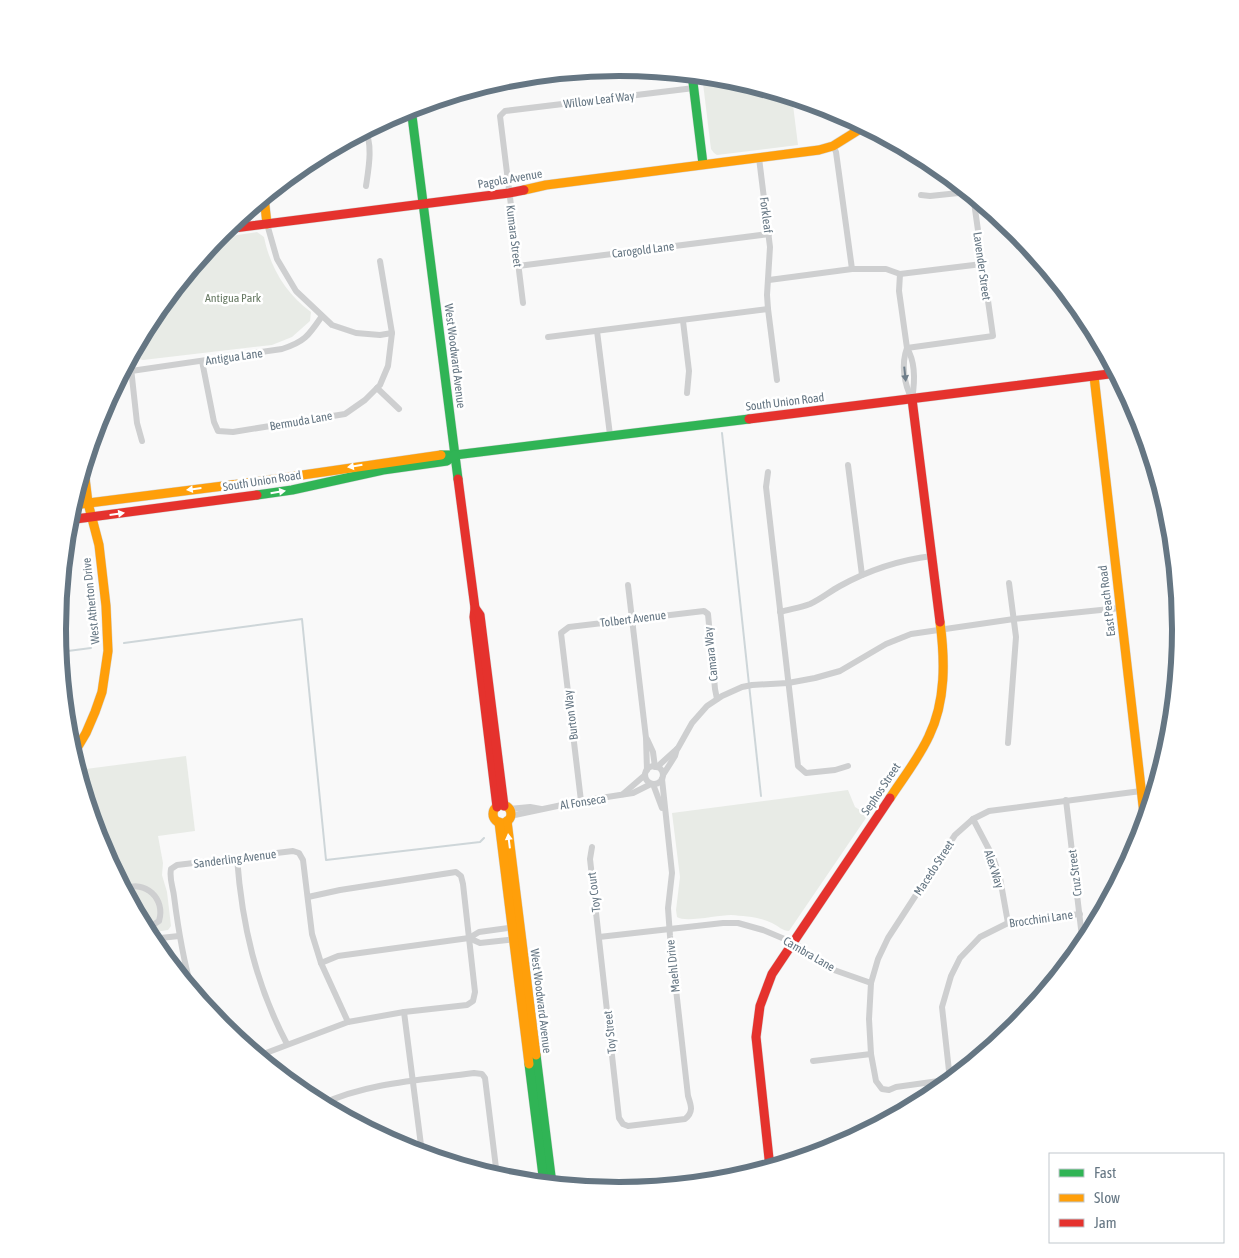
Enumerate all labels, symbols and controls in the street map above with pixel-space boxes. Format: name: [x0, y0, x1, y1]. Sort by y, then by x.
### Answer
street label: Willow Leaf Way: [563, 89, 635, 111]
street label: Pagola Avenue: [477, 166, 543, 192]
street label: Forkleaf: [757, 196, 775, 235]
street label: Kumara Street: [503, 204, 525, 268]
street label: Lavender Street: [970, 231, 994, 302]
street label: Carogold Lane: [611, 239, 675, 261]
park label: Antigua Park: [205, 291, 262, 305]
street label: West Woodward Avenue: [442, 303, 468, 409]
street label: Antigua Lane: [205, 346, 263, 368]
one-way arrow: [901, 366, 909, 382]
street label: South Union Road: [745, 390, 825, 414]
street label: Bermuda Lane: [269, 409, 333, 433]
one-way arrow: [347, 463, 363, 471]
street label: South Union Road: [222, 468, 302, 494]
one-way arrow: [186, 486, 202, 494]
one-way arrow: [270, 488, 286, 496]
one-way arrow: [109, 510, 125, 518]
street label: West Atherton Drive: [79, 557, 103, 645]
street label: East Peach Road: [1096, 565, 1118, 637]
street label: Tolbert Avenue: [599, 608, 667, 630]
street label: Camara Way: [701, 626, 721, 682]
street label: Burton Way: [561, 689, 581, 741]
street label: Sephos Street: [858, 760, 904, 818]
street label: Al Fonseca: [559, 791, 607, 813]
one-way arrow: [505, 832, 513, 848]
street label: Macedo Street: [911, 837, 957, 898]
street label: Sanderling Avenue: [193, 847, 277, 871]
street label: Alex Way: [981, 848, 1007, 890]
street label: Cruz Street: [1065, 848, 1085, 897]
street label: Toy Court: [585, 871, 603, 913]
street label: Brocchini Lane: [1008, 908, 1074, 930]
street label: Cambra Lane: [781, 934, 837, 974]
street label: Maehl Drive: [663, 939, 683, 993]
street label: West Woodward Avenue: [528, 948, 554, 1054]
street label: Toy Street: [601, 1009, 619, 1054]
legend: [1049, 1153, 1224, 1243]
text: Fast: [1094, 1164, 1116, 1181]
text: Slow: [1094, 1189, 1120, 1206]
text: Jam: [1094, 1214, 1117, 1231]

